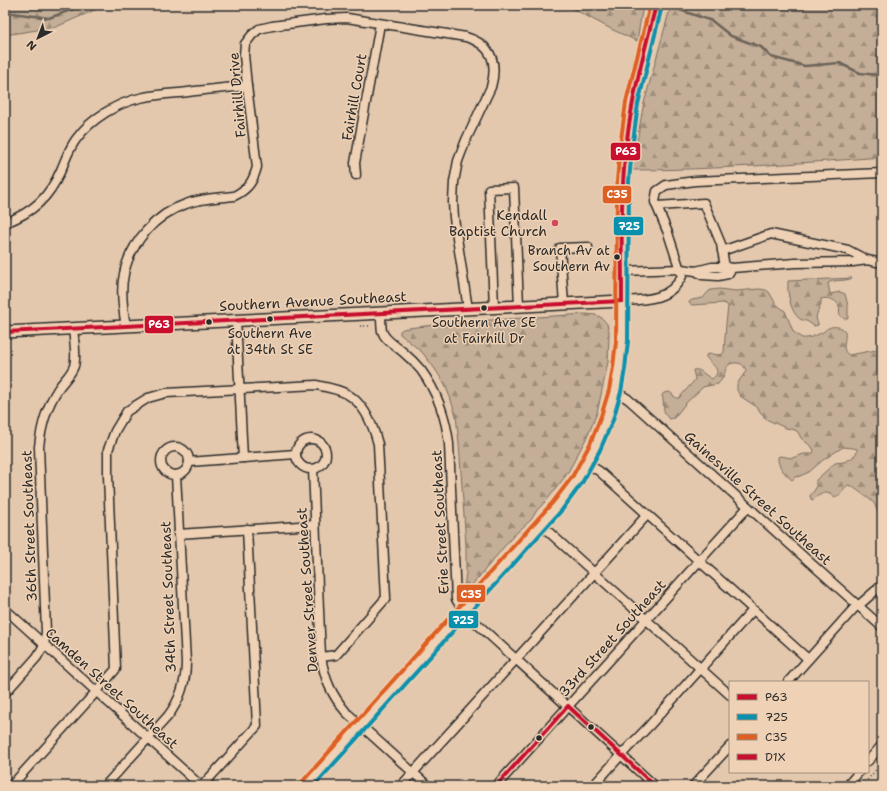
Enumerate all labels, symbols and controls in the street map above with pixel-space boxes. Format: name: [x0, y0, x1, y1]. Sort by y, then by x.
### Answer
north arrow: [18, 18, 58, 58]
text: N: [23, 36, 40, 54]
street label: Fairhill Drive: [224, 52, 250, 138]
street label: Fairhill Court: [337, 52, 371, 142]
line badge: P63: [610, 142, 641, 161]
text: P63: [615, 144, 637, 159]
line badge: C35: [602, 185, 632, 204]
text: C35: [606, 187, 628, 202]
place label: Kendall Baptist Church: [449, 206, 548, 240]
line badge: 725: [613, 216, 644, 236]
marker: Kendall Baptist Church: [550, 218, 560, 228]
text: 725: [618, 219, 640, 234]
place label: Branch Av at Southern Av: [528, 242, 610, 275]
marker: Branch Av at Southern Av: [612, 252, 622, 262]
street label: Southern Avenue Southeast: [219, 287, 407, 315]
marker: Southern Ave SE at Fairhill Dr: [479, 303, 489, 313]
marker: Southern Ave at 34th St SE: [265, 314, 275, 324]
place label: Southern Ave SE at Fairhill Dr: [432, 314, 536, 347]
line badge: P63: [144, 315, 174, 334]
text: P63: [148, 317, 170, 332]
unlabelled marker: [204, 317, 214, 327]
place label: Southern Ave at 34th St SE: [227, 325, 313, 358]
street label: Gainesville Street Southeast: [681, 427, 835, 569]
street label: Erie Street Southeast: [427, 449, 453, 595]
street label: 36th Street Southeast: [17, 450, 41, 602]
street label: Denver Street Southeast: [292, 507, 322, 673]
street label: 34th Street Southeast: [156, 521, 180, 673]
street label: 33rd Street Southeast: [555, 576, 669, 700]
line badge: C35: [456, 584, 486, 603]
text: C35: [460, 587, 482, 602]
line badge: 725: [448, 610, 479, 629]
text: 725: [452, 613, 474, 628]
street label: Camden Street Southeast: [42, 624, 182, 752]
legend: [729, 681, 869, 773]
text: P63: [765, 689, 788, 705]
text: 725: [765, 709, 788, 725]
unlabelled marker: [586, 722, 596, 732]
text: C35: [765, 729, 787, 745]
unlabelled marker: [534, 733, 544, 743]
text: D1X: [765, 749, 786, 765]

